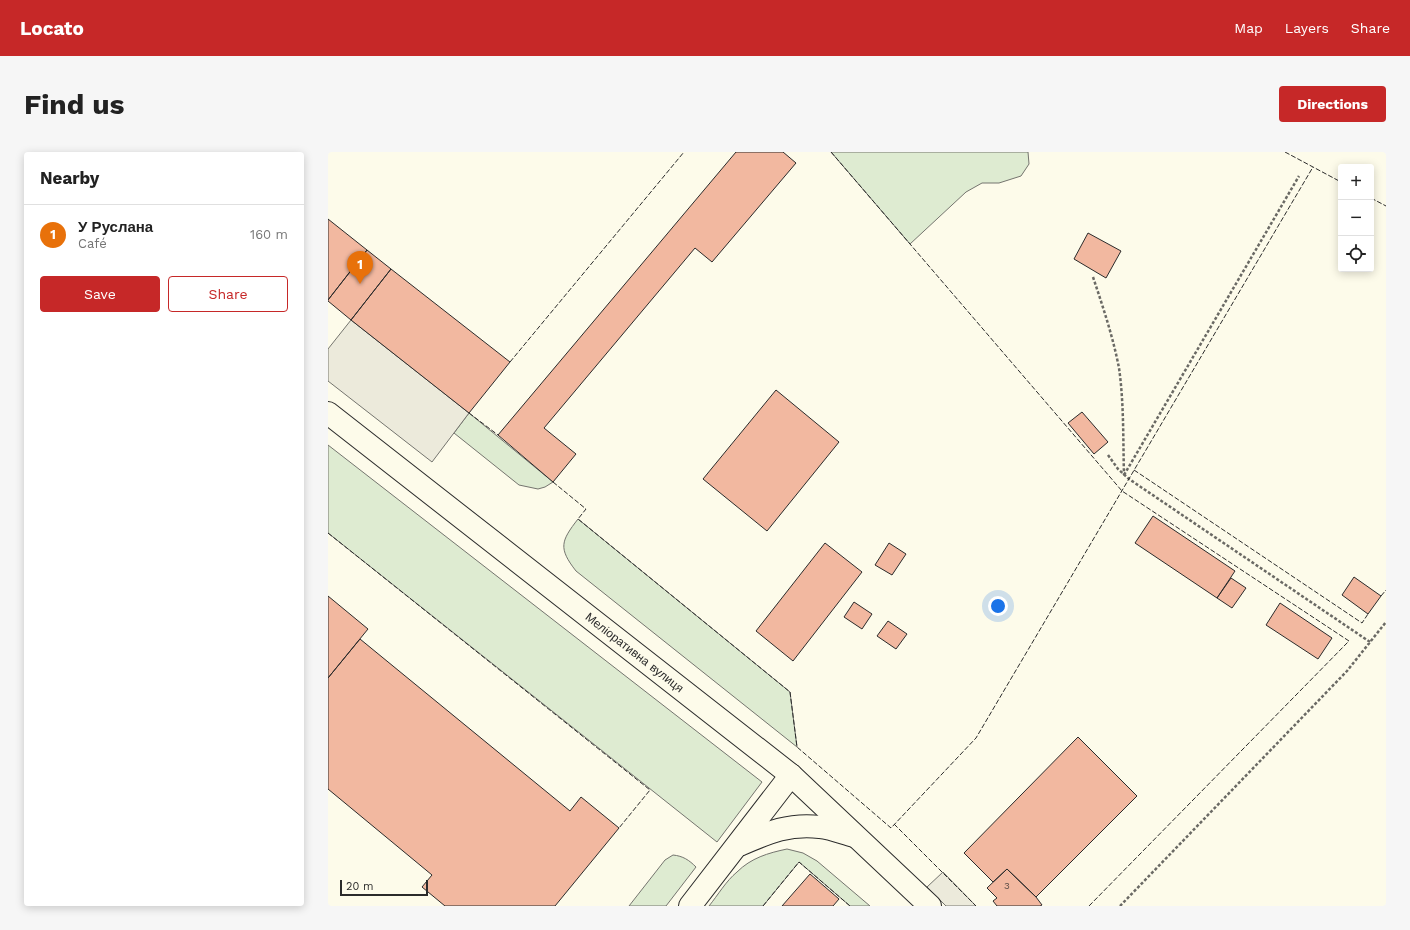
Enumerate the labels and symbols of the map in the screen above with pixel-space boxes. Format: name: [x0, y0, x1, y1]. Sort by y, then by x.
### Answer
pin: 1: [347, 251, 373, 284]
your location: [988, 596, 1008, 616]
street label: Меліоративна вулиця: [583, 610, 686, 695]
scale bar: [340, 878, 428, 897]
house number: 3: [1004, 880, 1010, 891]

